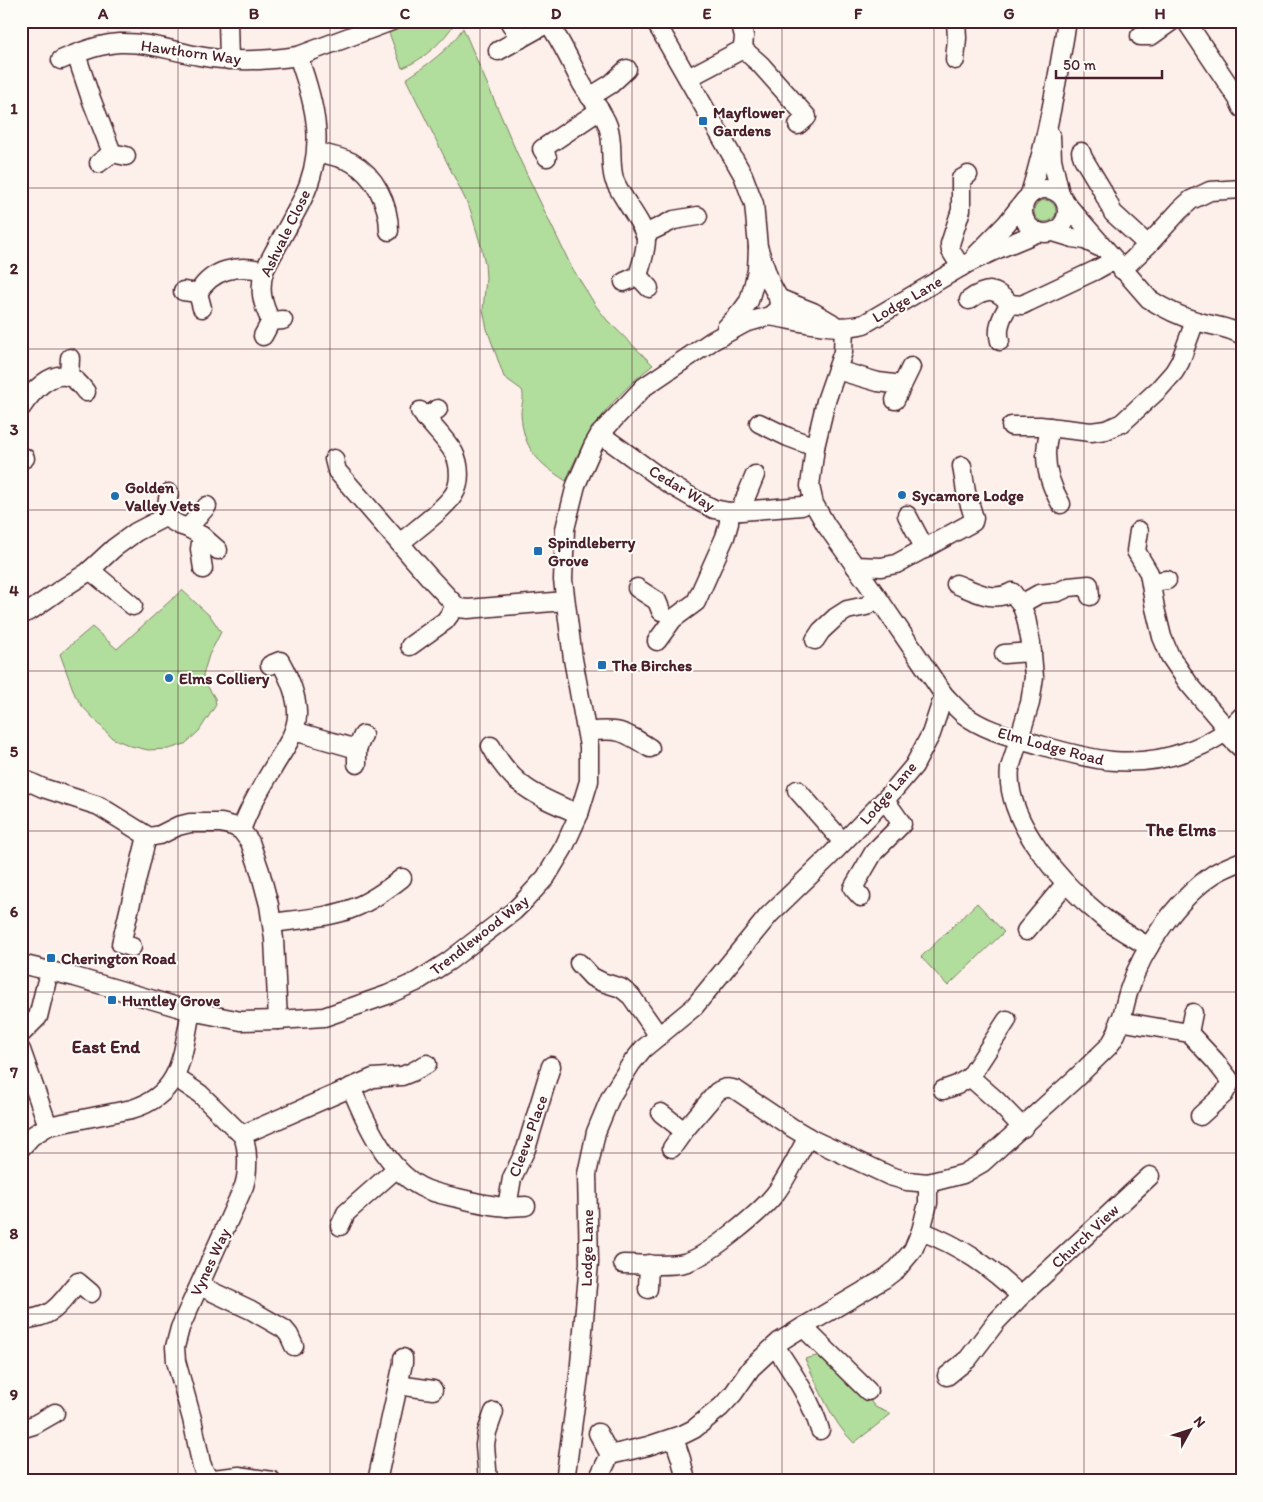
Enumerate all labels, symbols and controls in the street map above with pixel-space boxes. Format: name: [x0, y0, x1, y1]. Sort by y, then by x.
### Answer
text: A: [97, 4, 109, 23]
text: B: [249, 4, 260, 23]
text: C: [400, 4, 411, 23]
text: D: [551, 4, 562, 23]
text: E: [703, 4, 712, 23]
text: F: [854, 4, 863, 23]
text: G: [1003, 4, 1015, 23]
text: H: [1154, 4, 1166, 23]
street label: Hawthorn Way: [140, 36, 243, 68]
scale bar: [1056, 48, 1162, 80]
text: 50 m: [1063, 56, 1096, 74]
text: 1: [10, 99, 18, 118]
place label: Mayflower Gardens: [713, 103, 786, 140]
marker: Mayflower Gardens: [697, 115, 709, 127]
street label: Ashvale Close: [256, 186, 314, 280]
text: 2: [10, 259, 19, 278]
street label: Lodge Lane: [869, 271, 945, 327]
text: 3: [10, 420, 19, 439]
street label: Cedar Way: [645, 461, 719, 515]
place label: Golden Valley Vets: [125, 478, 200, 516]
place label: Sycamore Lodge: [912, 486, 1024, 506]
marker: Sycamore Lodge: [896, 489, 908, 501]
marker: Golden Valley Vets: [109, 490, 121, 502]
place label: Spindleberry Grove: [548, 533, 636, 570]
marker: Spindleberry Grove: [532, 545, 544, 557]
text: 4: [9, 581, 19, 600]
place label: The Birches: [611, 656, 692, 675]
marker: The Birches: [596, 659, 608, 671]
place label: Elms Colliery: [179, 669, 270, 689]
marker: Elms Colliery: [163, 672, 175, 684]
street label: Elm Lodge Road: [996, 723, 1107, 769]
text: 5: [10, 742, 19, 761]
street label: Lodge Lane: [855, 758, 921, 828]
district label: The Elms: [1145, 819, 1216, 841]
street label: Trendlewood Way: [426, 890, 532, 979]
text: 6: [10, 902, 19, 921]
place label: Cherington Road: [61, 949, 176, 969]
marker: Cherington Road: [45, 952, 57, 964]
place label: Huntley Grove: [122, 991, 221, 1011]
marker: Huntley Grove: [106, 994, 118, 1006]
district label: East End: [72, 1036, 141, 1058]
text: 7: [9, 1063, 18, 1082]
street label: Cleeve Place: [504, 1092, 552, 1180]
street label: Church View: [1047, 1200, 1123, 1272]
street label: Lodge Lane: [577, 1209, 597, 1287]
text: 8: [10, 1224, 19, 1243]
street label: Vynes Way: [186, 1225, 234, 1299]
text: 9: [10, 1385, 18, 1404]
north arrow: [1166, 1404, 1216, 1454]
text: N: [1190, 1413, 1209, 1431]

